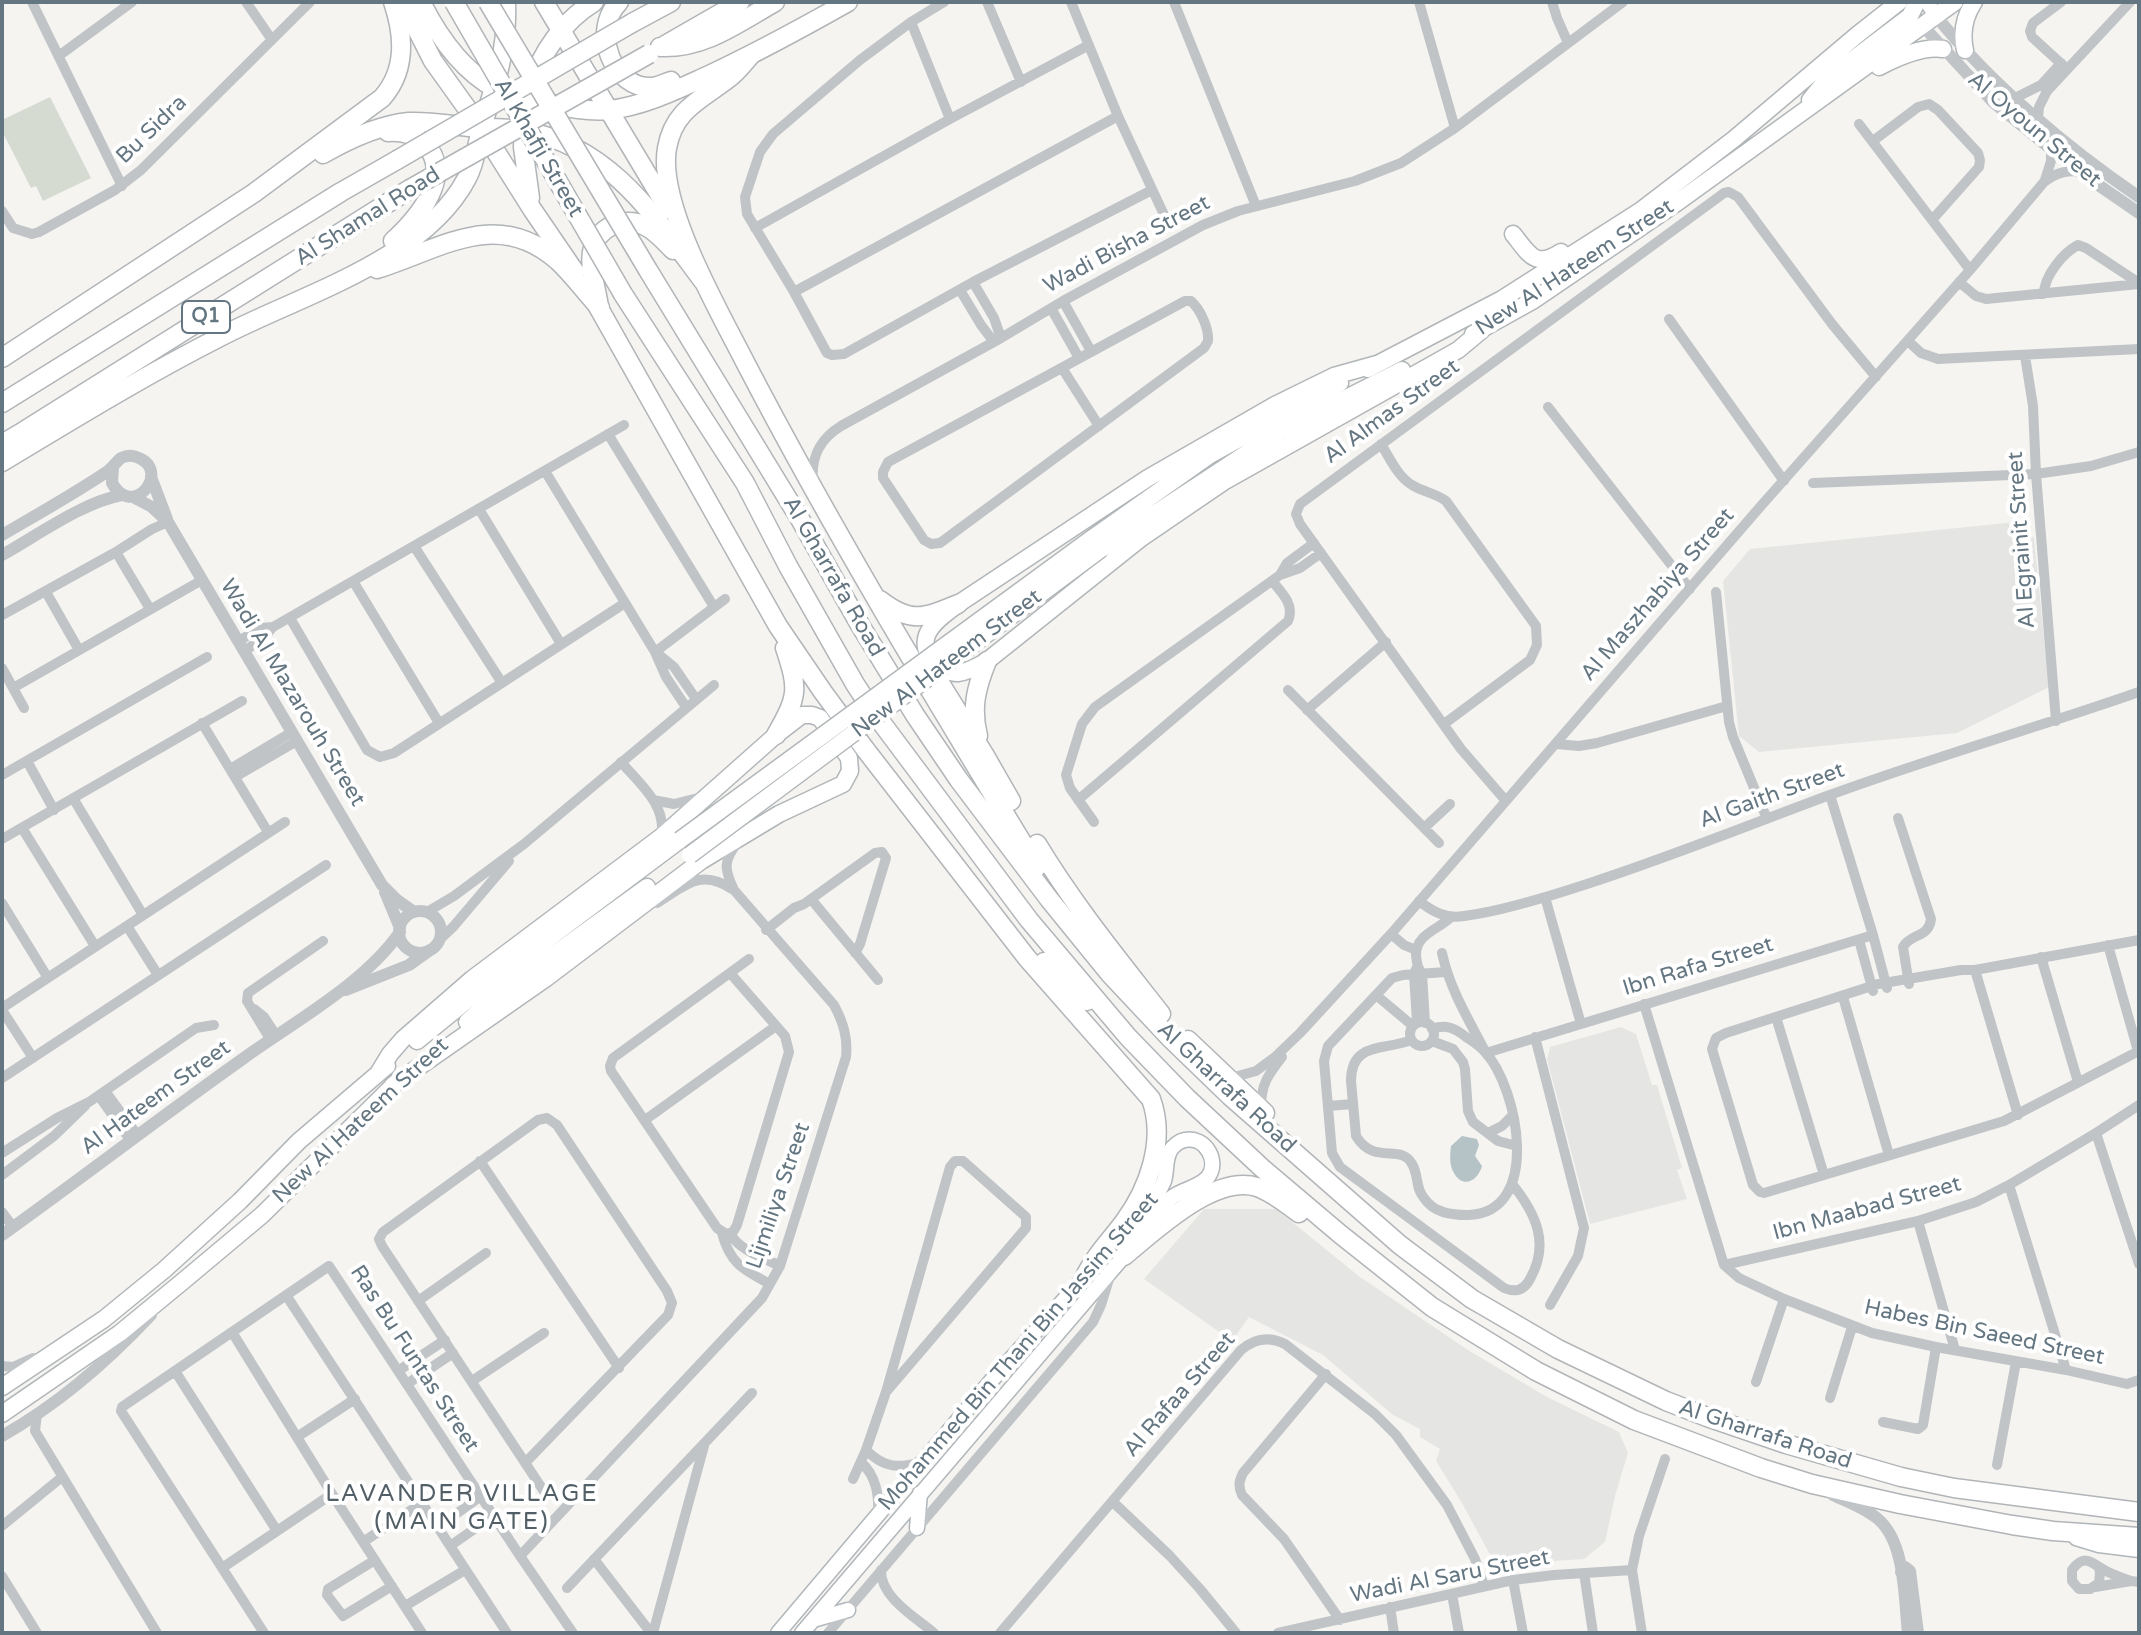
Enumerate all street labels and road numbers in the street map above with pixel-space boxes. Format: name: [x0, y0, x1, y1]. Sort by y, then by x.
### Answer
street label: Al Oyoun Street: [1962, 67, 2106, 193]
street label: Al Khafji Street: [488, 74, 588, 222]
street label: Bu Sidra: [111, 90, 193, 170]
street label: Al Shamal Road: [291, 162, 445, 272]
street label: Wadi Bisha Street: [1039, 190, 1215, 300]
street label: New Al Hateem Street: [1471, 194, 1679, 342]
road number: Q1: [182, 301, 230, 333]
street label: Al Almas Street: [1319, 354, 1465, 470]
street label: Al Egrainit Street: [2003, 451, 2041, 629]
street label: Al Gharrafa Road: [777, 492, 889, 662]
street label: Al Maszhabiya Street: [1576, 503, 1740, 687]
street label: Wadi Al Mazarouh Street: [214, 575, 370, 811]
street label: New Al Hateem Street: [847, 584, 1047, 744]
street label: Al Gaith Street: [1696, 758, 1848, 834]
street label: Ibn Rafa Street: [1620, 932, 1776, 1002]
street label: Al Gharrafa Road: [1151, 1017, 1301, 1159]
street label: New Al Hateem Street: [268, 1033, 454, 1209]
street label: Al Hateem Street: [76, 1035, 236, 1161]
street label: Lijmiliya Street: [742, 1119, 816, 1273]
street label: Ibn Maabad Street: [1770, 1171, 1964, 1247]
street label: Mohammed Bin Thani Bin Jassim Street: [873, 1187, 1165, 1517]
street label: Ras Bu Funtas Street: [344, 1261, 484, 1457]
street label: Habes Bin Saeed Street: [1862, 1295, 2106, 1371]
street label: Al Rafaa Street: [1119, 1327, 1241, 1463]
street label: Al Gharrafa Road: [1675, 1395, 1855, 1475]
street label: Wadi Al Saru Street: [1348, 1545, 1552, 1609]

